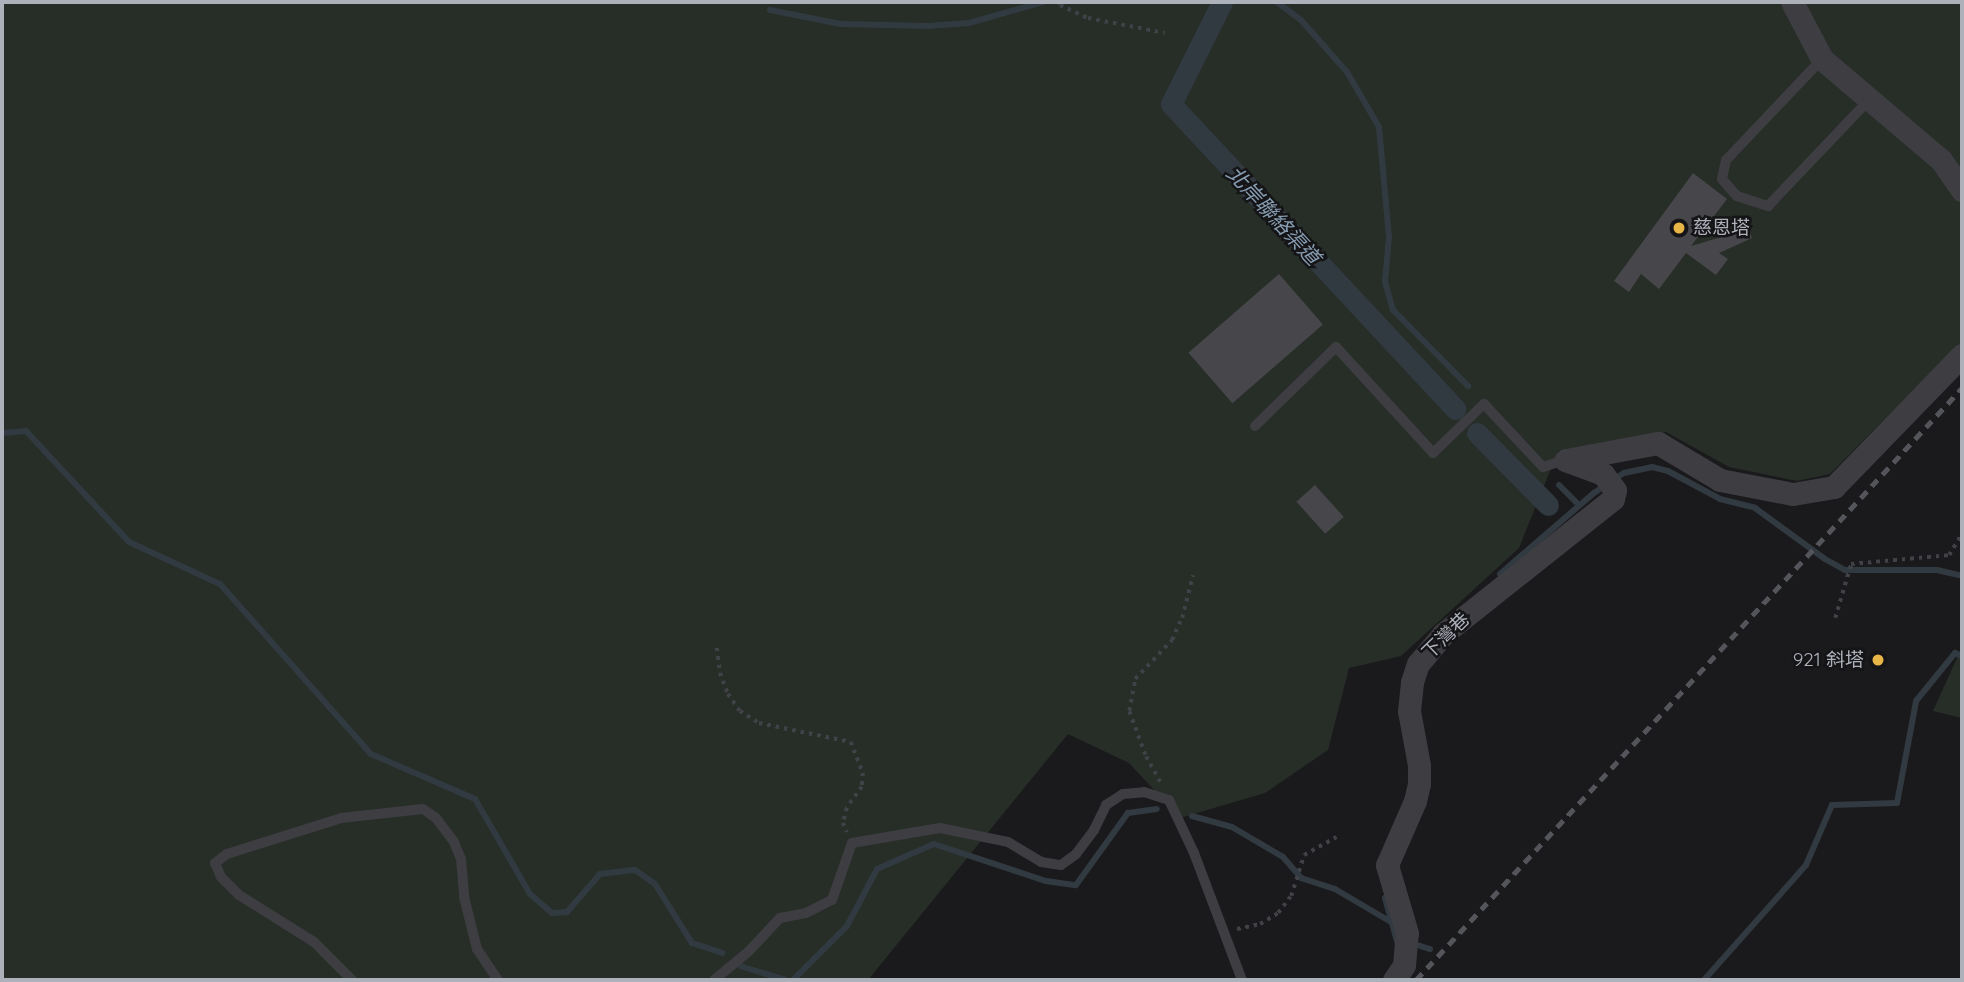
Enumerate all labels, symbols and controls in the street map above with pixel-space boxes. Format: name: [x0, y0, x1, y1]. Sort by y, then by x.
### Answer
water label: 北岸聯絡渠道: [1222, 160, 1326, 270]
place label: 慈恩塔: [1693, 217, 1750, 239]
marker: 慈恩塔: [1671, 220, 1687, 236]
street label: 下灣巷: [1418, 608, 1474, 664]
place label: 921 斜塔: [1793, 649, 1864, 671]
marker: 921 斜塔: [1870, 652, 1886, 668]

